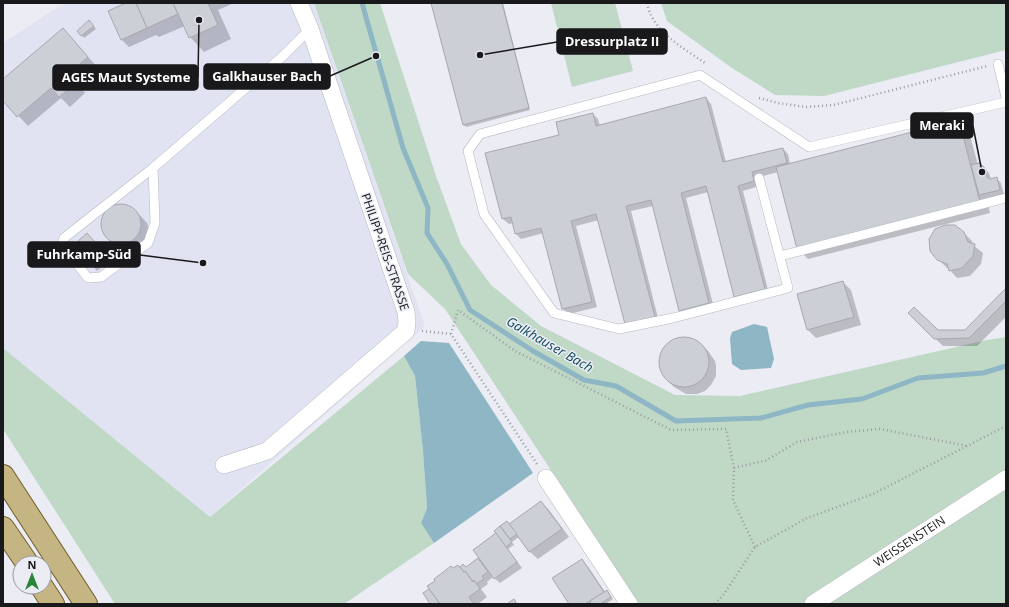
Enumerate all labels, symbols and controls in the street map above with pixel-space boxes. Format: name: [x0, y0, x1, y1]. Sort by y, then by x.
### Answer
callout: Dressurplatz II: [557, 29, 667, 54]
text: Dressurplatz II: [565, 32, 659, 50]
callout: Galkhauser Bach: [204, 64, 330, 89]
callout: AGES Maut Systeme: [53, 65, 198, 90]
text: Galkhauser Bach: [212, 67, 322, 85]
text: AGES Maut Systeme: [62, 68, 191, 86]
callout: Meraki: [911, 113, 973, 138]
text: Meraki: [919, 116, 965, 134]
street label: PHILIPP-REIS-STRASSE: [357, 191, 414, 313]
callout: Fuhrkamp-Süd: [28, 242, 140, 267]
text: Fuhrkamp-Süd: [36, 245, 132, 263]
water label: Galkhauser Bach: [503, 312, 597, 376]
street label: WEISSENSTEIN: [870, 512, 948, 571]
north arrow: [12, 555, 52, 595]
text: N: [28, 557, 36, 572]

